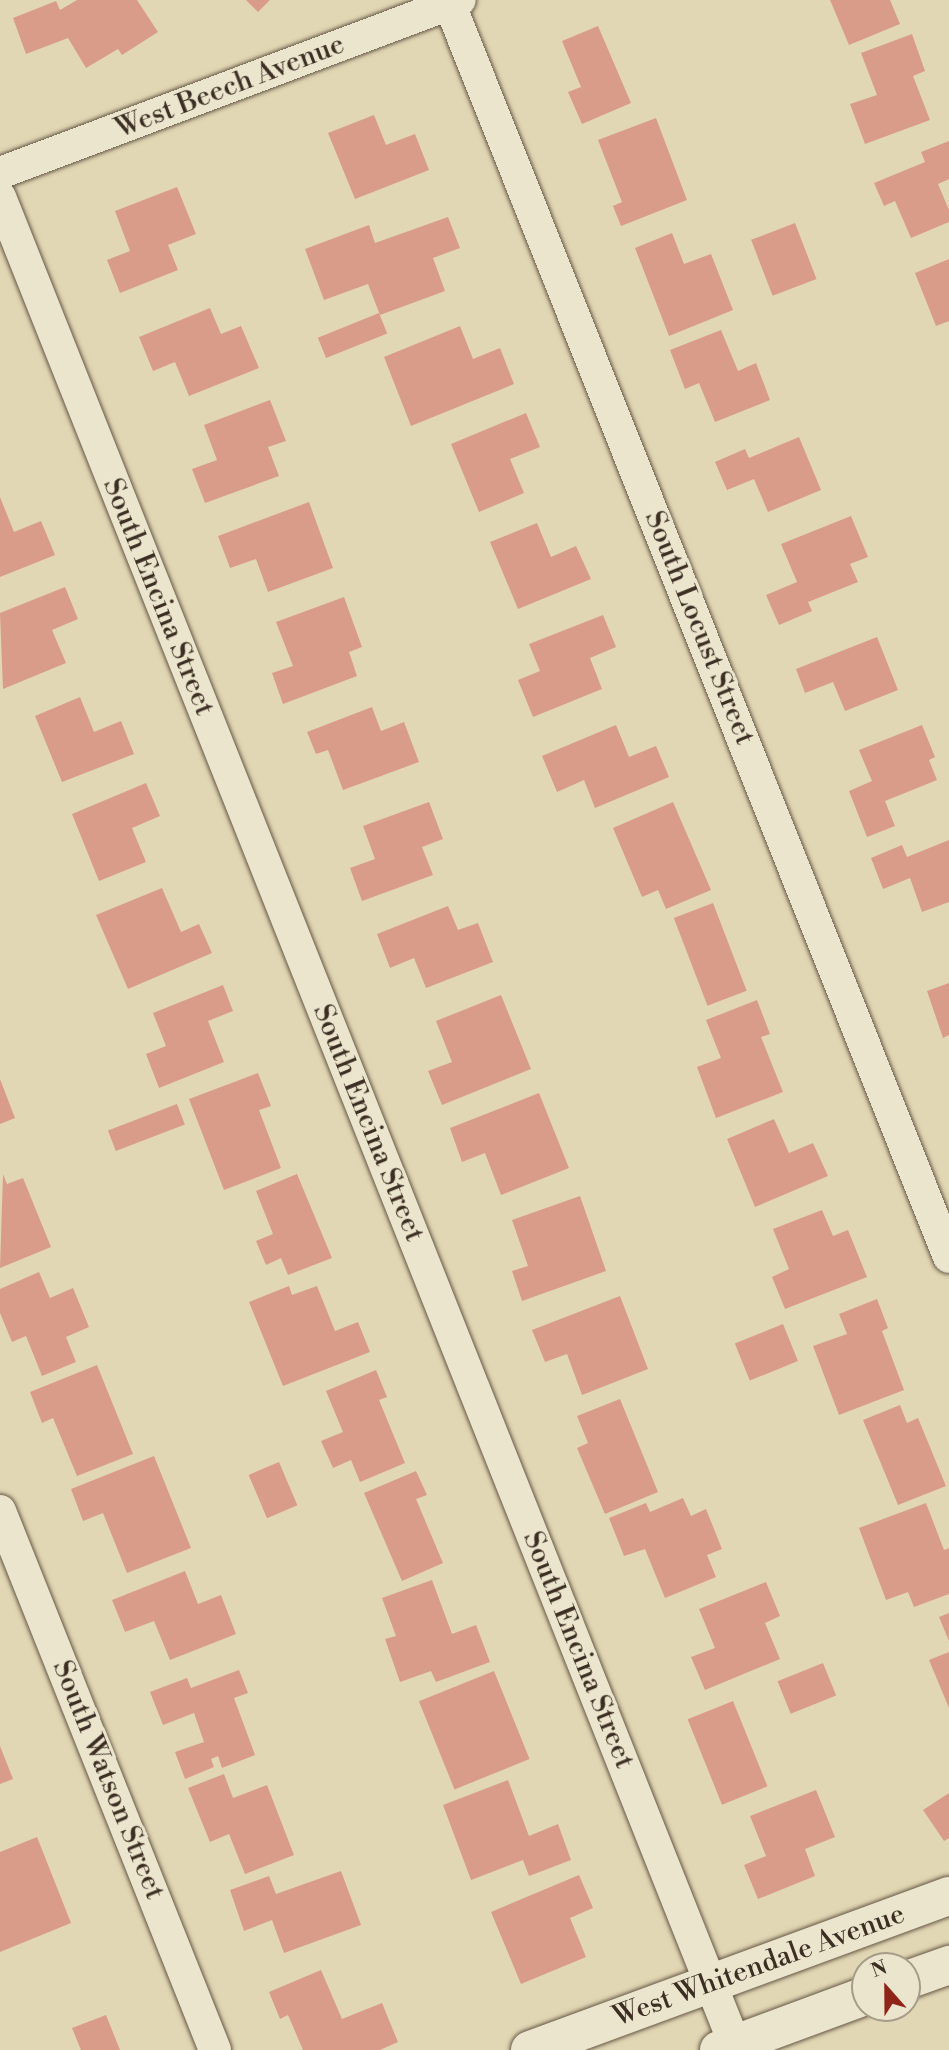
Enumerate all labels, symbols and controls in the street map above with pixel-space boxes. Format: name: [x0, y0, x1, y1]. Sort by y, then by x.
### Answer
street label: West Beech Avenue: [111, 28, 349, 146]
street label: South Encina Street: [95, 474, 221, 720]
street label: South Locust Street: [637, 506, 761, 750]
street label: South Encina Street: [305, 1000, 431, 1246]
street label: South Encina Street: [515, 1527, 641, 1773]
street label: South Watson Street: [45, 1656, 171, 1904]
street label: West Whitendale Avenue: [609, 1898, 909, 2034]
north arrow: [851, 1952, 921, 2022]
text: N: [868, 1955, 891, 1983]

